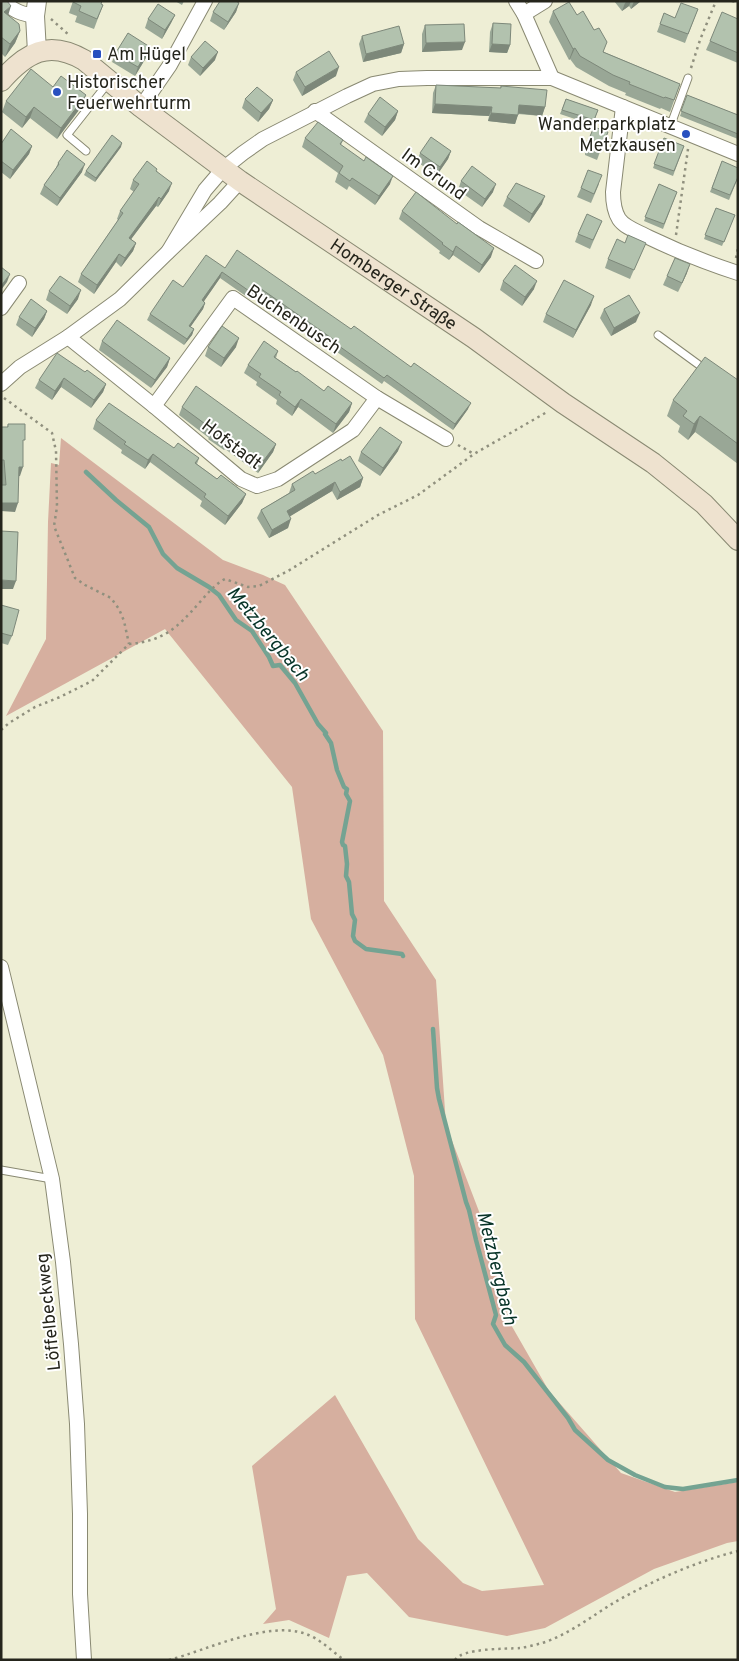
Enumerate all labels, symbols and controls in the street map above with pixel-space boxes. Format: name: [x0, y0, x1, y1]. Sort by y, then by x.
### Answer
place label: Am Hügel: [107, 44, 186, 67]
marker: Am Hügel: [91, 48, 103, 60]
place label: Historischer Feuerwehrturm: [67, 72, 191, 116]
marker: Historischer Feuerwehrturm: [51, 86, 63, 98]
place label: Wanderparkplatz Metzkausen: [538, 114, 676, 158]
marker: Wanderparkplatz Metzkausen: [680, 128, 692, 140]
street label: Im Grund: [396, 144, 470, 206]
street label: Homberger Straße: [325, 234, 461, 336]
street label: Buchenbusch: [242, 280, 345, 360]
street label: Hofstadt: [196, 415, 266, 475]
water label: Metzbergbach: [221, 582, 314, 687]
water label: Metzbergbach: [470, 1209, 522, 1328]
street label: Löffelbeckweg: [32, 1252, 67, 1372]

